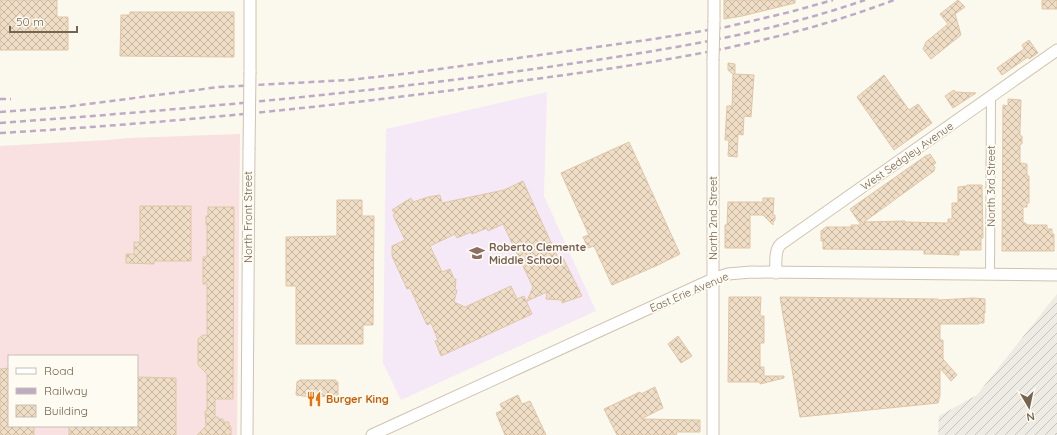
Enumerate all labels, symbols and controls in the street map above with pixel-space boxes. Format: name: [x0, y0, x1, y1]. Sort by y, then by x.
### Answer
scale bar: [10, 8, 77, 34]
text: 50 m: [16, 14, 44, 29]
street label: West Sedgley Avenue: [858, 119, 956, 193]
street label: North 3rd Street: [984, 145, 998, 227]
street label: North Front Street: [241, 171, 255, 263]
street label: North 2nd Street: [706, 176, 720, 260]
place label: Roberto Clemente Middle School: [489, 240, 587, 267]
school or university icon: Roberto Clemente Middle School: [468, 244, 486, 262]
street label: East Erie Avenue: [647, 269, 731, 315]
legend: [8, 355, 138, 427]
text: Road: [44, 363, 74, 378]
text: Railway: [44, 383, 88, 398]
north arrow: [1009, 387, 1049, 427]
restaurant icon: Burger King: [305, 390, 323, 408]
place label: Burger King: [326, 392, 389, 406]
text: Building: [44, 403, 88, 418]
text: N: [1025, 409, 1036, 424]

